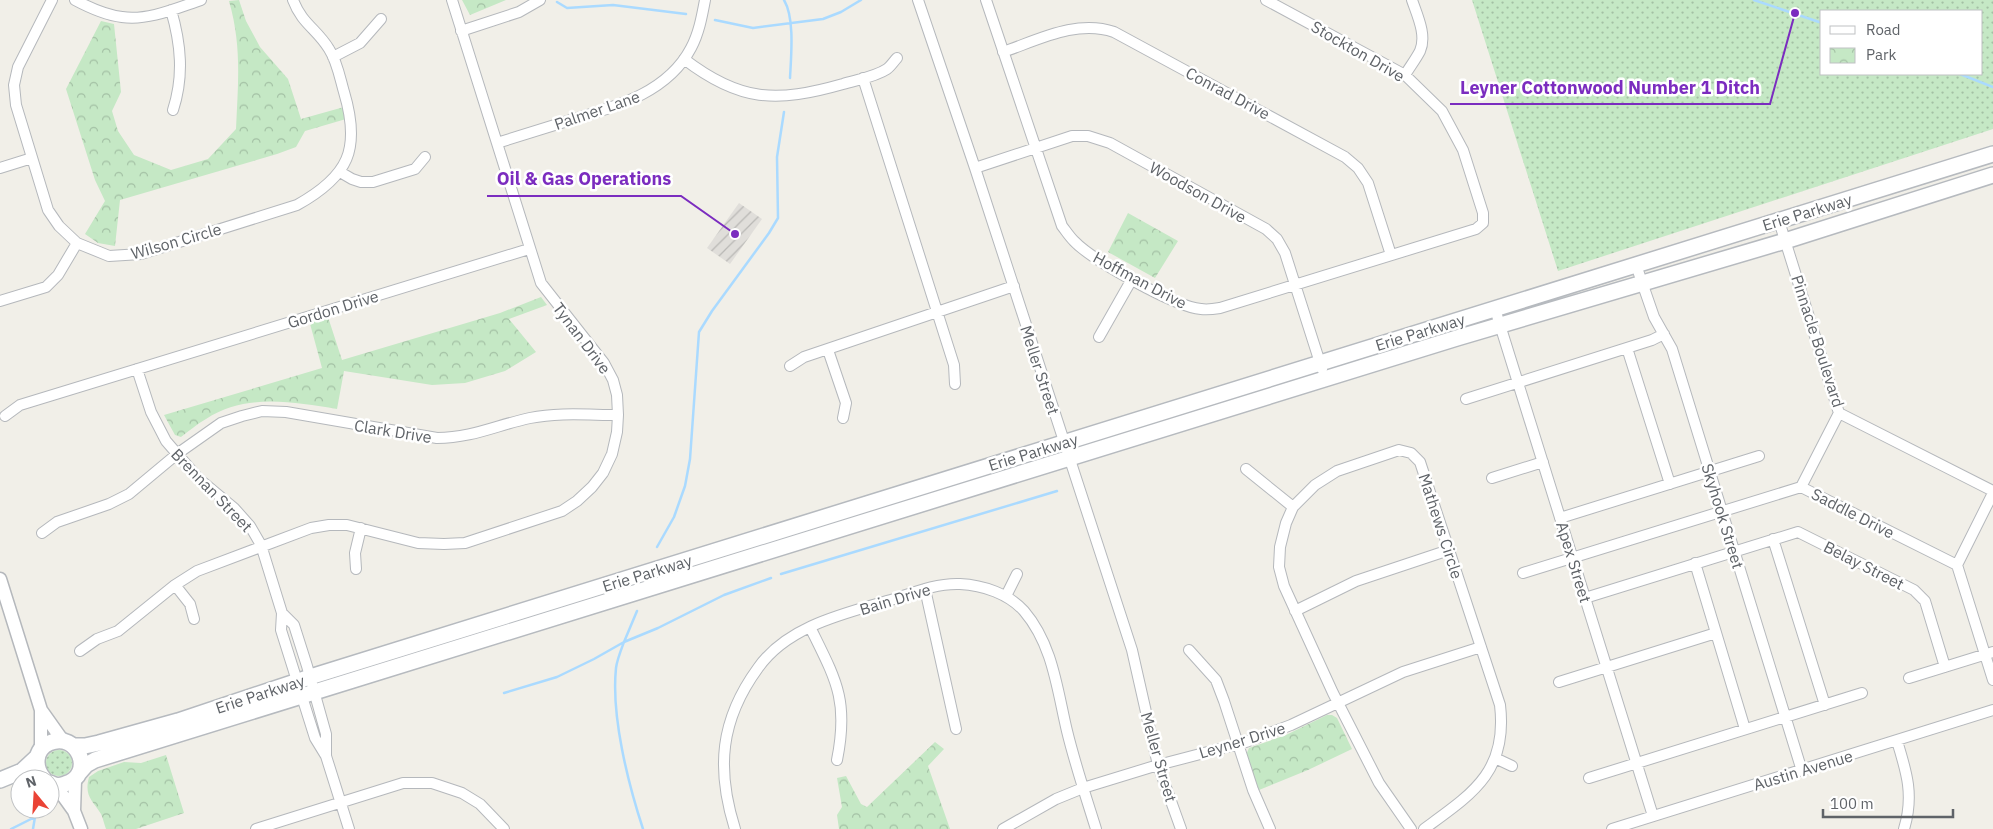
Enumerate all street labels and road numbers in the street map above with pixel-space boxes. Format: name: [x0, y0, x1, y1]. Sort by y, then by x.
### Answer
street label: Stockton Drive: [1308, 16, 1408, 86]
street label: Conrad Drive: [1182, 62, 1274, 124]
street label: Palmer Lane: [552, 86, 643, 134]
street label: Woodson Drive: [1146, 157, 1250, 227]
street label: Erie Parkway: [1760, 189, 1854, 235]
street label: Wilson Circle: [128, 218, 224, 263]
street label: Hoffman Drive: [1090, 247, 1190, 313]
street label: Pinnacle Boulevard: [1787, 272, 1849, 410]
street label: Gordon Drive: [285, 286, 381, 332]
street label: Tynan Drive: [549, 298, 615, 378]
street label: Erie Parkway: [1373, 309, 1467, 355]
street label: Meller Street: [1016, 323, 1064, 417]
street label: Clark Drive: [353, 415, 433, 447]
street label: Erie Parkway: [986, 429, 1080, 475]
street label: Brennan Street: [167, 444, 257, 536]
street label: Skyhook Street: [1698, 461, 1748, 571]
street label: Mathews Circle: [1415, 471, 1468, 581]
street label: Saddle Drive: [1808, 484, 1898, 543]
street label: Apex Street: [1552, 519, 1596, 605]
street label: Belay Street: [1820, 536, 1908, 594]
street label: Erie Parkway: [600, 550, 694, 596]
street label: Bain Drive: [857, 579, 933, 619]
street label: Erie Parkway: [213, 670, 307, 718]
street label: Meller Street: [1137, 710, 1181, 804]
street label: Leyner Drive: [1196, 717, 1288, 763]
street label: Austin Avenue: [1751, 745, 1855, 795]

